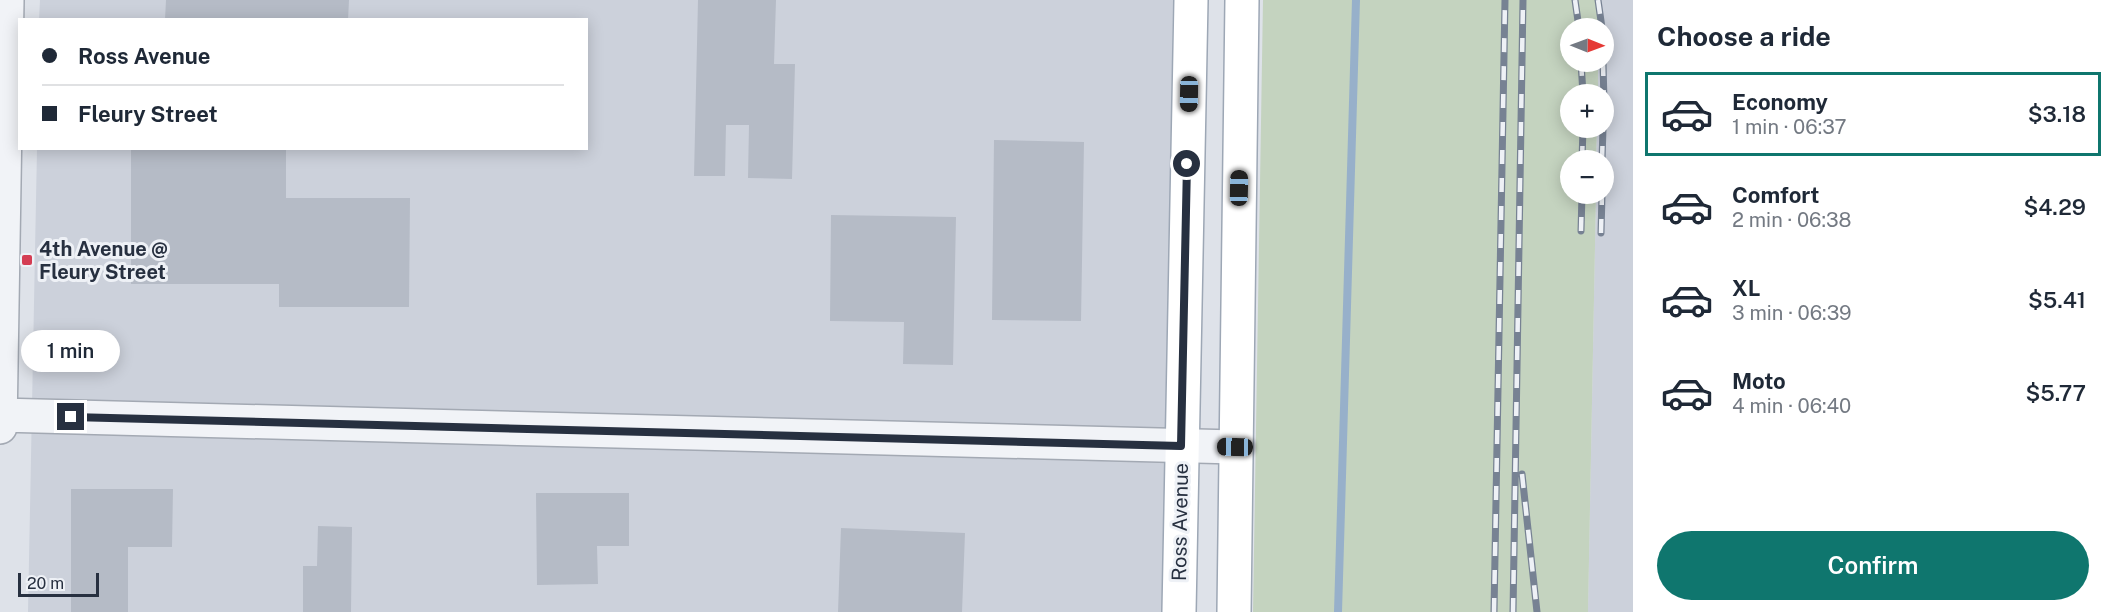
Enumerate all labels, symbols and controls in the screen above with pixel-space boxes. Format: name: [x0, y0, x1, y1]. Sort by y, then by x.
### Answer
north arrow: [1560, 18, 1614, 72]
map controls: [1560, 18, 1614, 204]
text: Choose a ride: [1657, 20, 1831, 52]
text: Ross Avenue: [78, 43, 211, 69]
car: [1180, 76, 1198, 112]
button: +: [1560, 84, 1614, 138]
icon: car: [1660, 87, 1714, 141]
text: Economy: [1732, 89, 1828, 115]
text: Fleury Street: [78, 101, 218, 127]
text: $3.18: [2028, 101, 2086, 127]
text: 1 min · 06:37: [1732, 115, 1846, 139]
route start: [1173, 150, 1200, 177]
button: −: [1560, 150, 1614, 204]
car: [1230, 170, 1248, 206]
icon: car: [1660, 180, 1714, 234]
text: Comfort: [1732, 182, 1819, 208]
text: $4.29: [2023, 194, 2086, 220]
text: 2 min · 06:38: [1732, 208, 1851, 232]
place label: 4th Avenue @ Fleury Street: [39, 237, 168, 284]
marker: 4th Avenue @ Fleury Street: [20, 253, 34, 267]
icon: car: [1660, 273, 1714, 327]
text: XL: [1732, 275, 1760, 301]
text: $5.41: [2028, 287, 2086, 313]
text: 3 min · 06:39: [1732, 301, 1852, 325]
callout: 1 min: [22, 330, 121, 372]
text: 1 min: [47, 339, 94, 363]
icon: car: [1660, 366, 1714, 420]
text: Moto: [1732, 368, 1786, 394]
text: $5.77: [2026, 380, 2086, 406]
text: 4 min · 06:40: [1732, 394, 1851, 418]
route end: [57, 403, 84, 430]
car: [1217, 438, 1253, 456]
street label: Ross Avenue: [1167, 463, 1193, 581]
button: Confirm: [1657, 531, 2089, 600]
scale bar: [18, 570, 99, 598]
text: 20 m: [27, 574, 64, 593]

